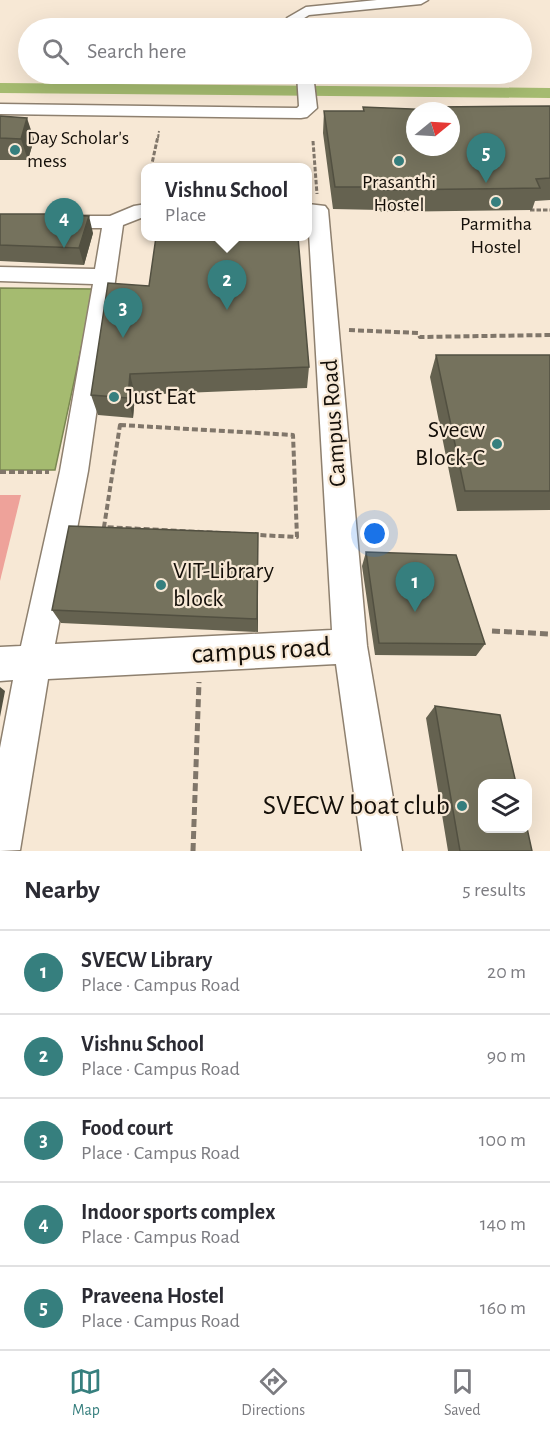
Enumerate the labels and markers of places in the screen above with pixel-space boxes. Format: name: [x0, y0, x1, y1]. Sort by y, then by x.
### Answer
place label: Day Scholar's mess: [27, 128, 129, 171]
pin: 5: [466, 134, 506, 183]
marker: Day Scholar's mess: [8, 143, 22, 157]
marker: Prasanthi Hostel: [392, 154, 406, 168]
place label: Prasanthi Hostel: [362, 172, 436, 215]
marker: Parmitha Hostel: [489, 195, 503, 209]
pin: 4: [44, 198, 84, 248]
place label: Parmitha Hostel: [460, 214, 532, 257]
pin: 2: [208, 260, 246, 310]
pin: 3: [104, 288, 142, 338]
place label: Just Eat: [126, 385, 196, 409]
marker: Just Eat: [107, 390, 121, 404]
place label: Svecw Block-C: [415, 418, 485, 470]
marker: Svecw Block-C: [490, 437, 504, 451]
place label: VIT-Library block: [173, 559, 274, 611]
pin: 1: [396, 562, 434, 612]
marker: VIT-Library block: [154, 578, 168, 592]
place label: SVECW boat club: [263, 792, 450, 820]
marker: SVECW boat club: [455, 799, 469, 813]

